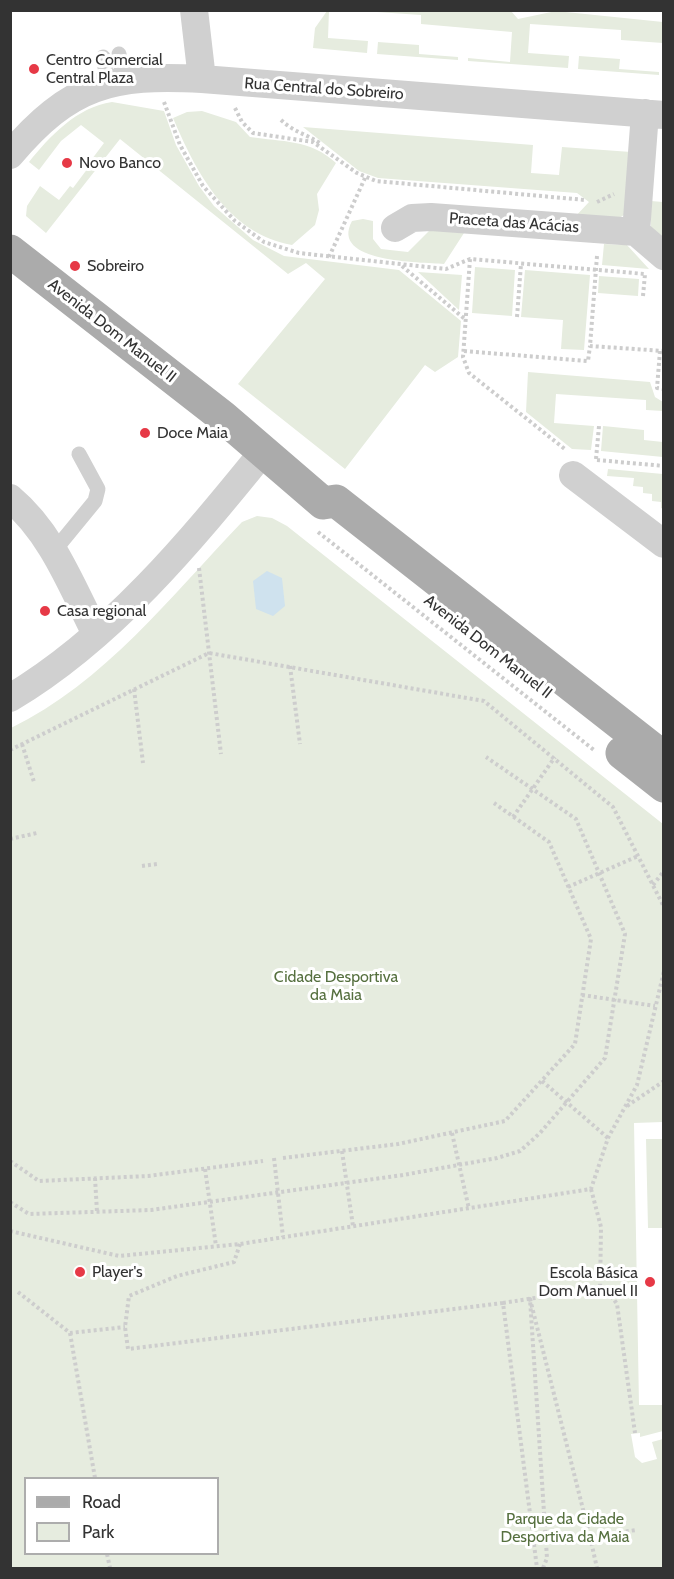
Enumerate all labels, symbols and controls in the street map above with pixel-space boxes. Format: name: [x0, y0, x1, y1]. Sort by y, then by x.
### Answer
place label: Centro Comercial Central Plaza: [46, 50, 163, 88]
marker: Centro Comercial Central Plaza: [27, 62, 41, 76]
street label: Rua Central do Sobreiro: [244, 74, 404, 104]
place label: Novo Banco: [79, 153, 161, 173]
marker: Novo Banco: [60, 156, 74, 170]
street label: Praceta das Acácias: [448, 209, 580, 237]
place label: Sobreiro: [87, 256, 144, 276]
marker: Sobreiro: [68, 259, 82, 273]
street label: Avenida Dom Manuel II: [44, 275, 180, 387]
place label: Doce Maia: [157, 423, 228, 443]
marker: Doce Maia: [138, 426, 152, 440]
street label: Avenida Dom Manuel II: [420, 591, 556, 703]
place label: Casa regional: [57, 601, 146, 621]
marker: Casa regional: [38, 604, 52, 618]
park label: Cidade Desportiva da Maia: [274, 967, 398, 1005]
place label: Player's: [92, 1262, 143, 1282]
place label: Escola Básica Dom Manuel II: [538, 1263, 638, 1301]
marker: Player's: [73, 1265, 87, 1279]
marker: Escola Básica Dom Manuel II: [643, 1275, 657, 1289]
legend: [24, 1477, 219, 1555]
text: Road: [82, 1491, 121, 1513]
park label: Parque da Cidade Desportiva da Maia: [501, 1509, 629, 1547]
text: Park: [82, 1521, 114, 1543]

